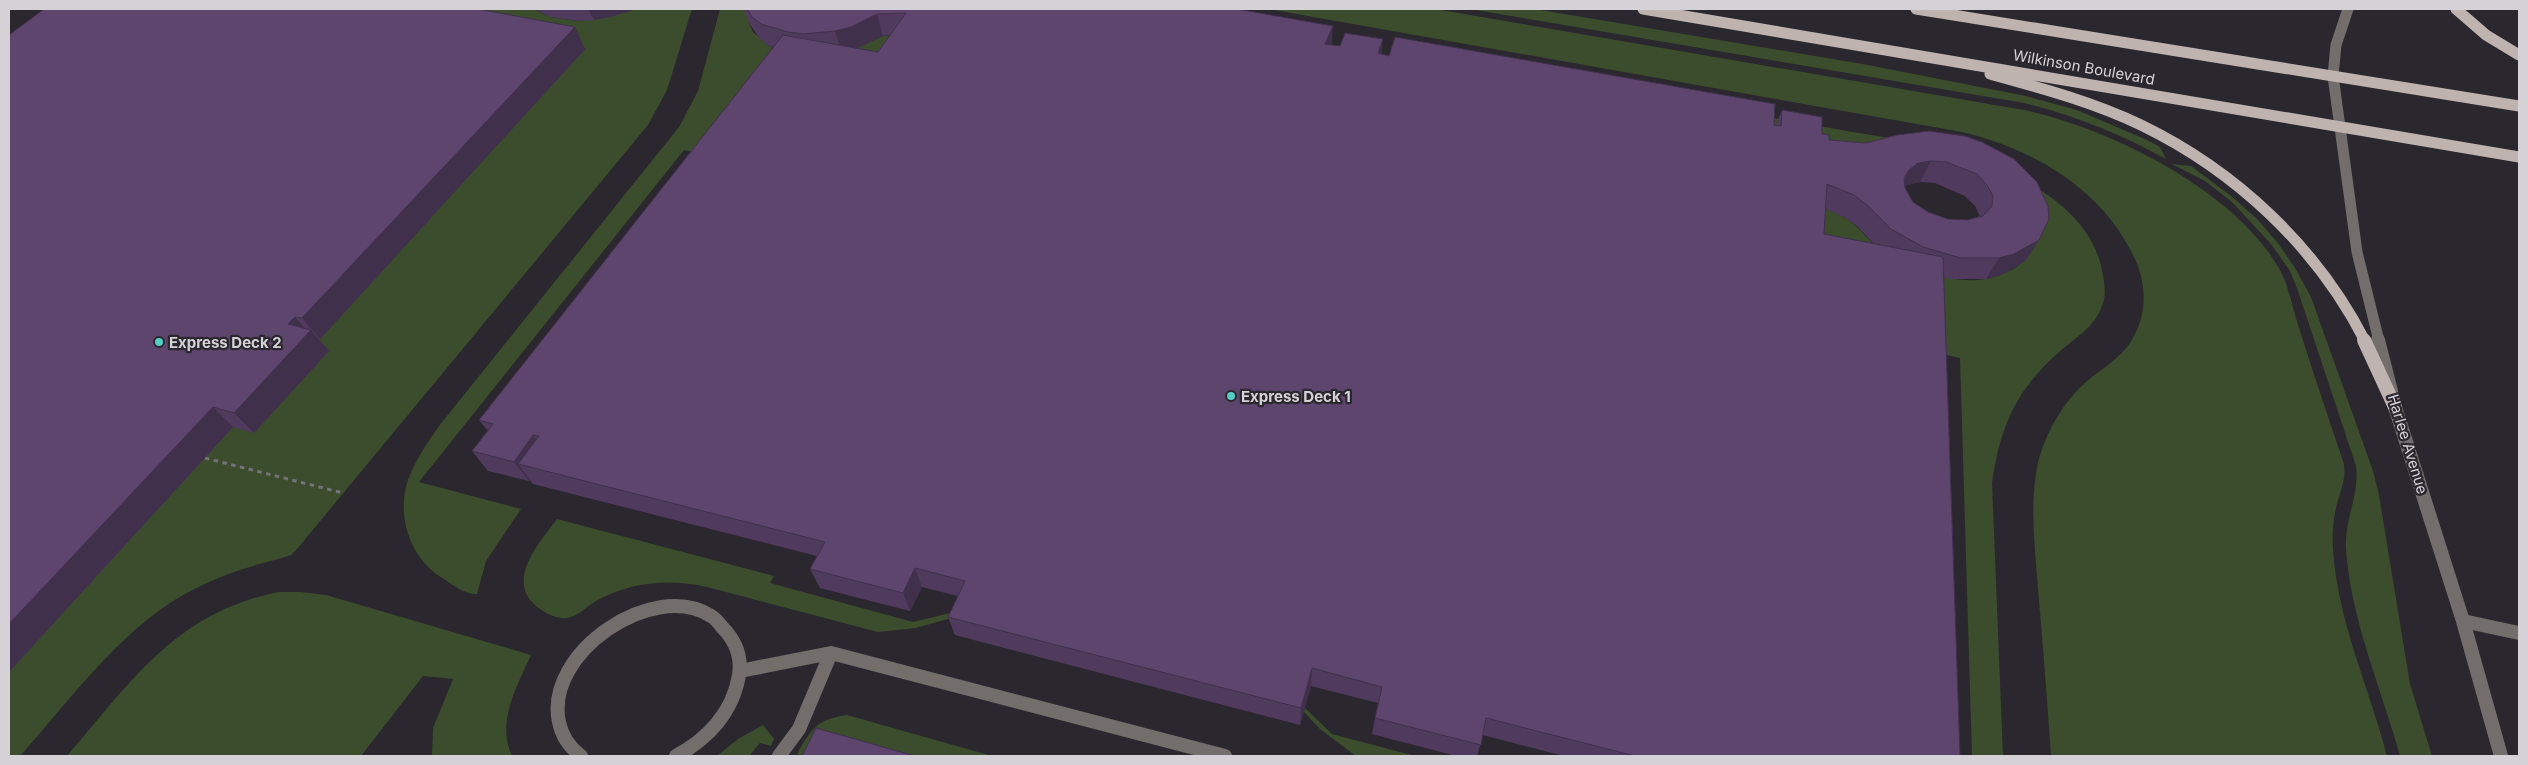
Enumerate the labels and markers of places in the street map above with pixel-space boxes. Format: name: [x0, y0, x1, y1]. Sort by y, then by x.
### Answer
place label: Express Deck 2: [169, 333, 282, 352]
marker: Express Deck 2: [153, 336, 165, 348]
place label: Express Deck 1: [1241, 387, 1351, 406]
marker: Express Deck 1: [1225, 390, 1237, 402]

